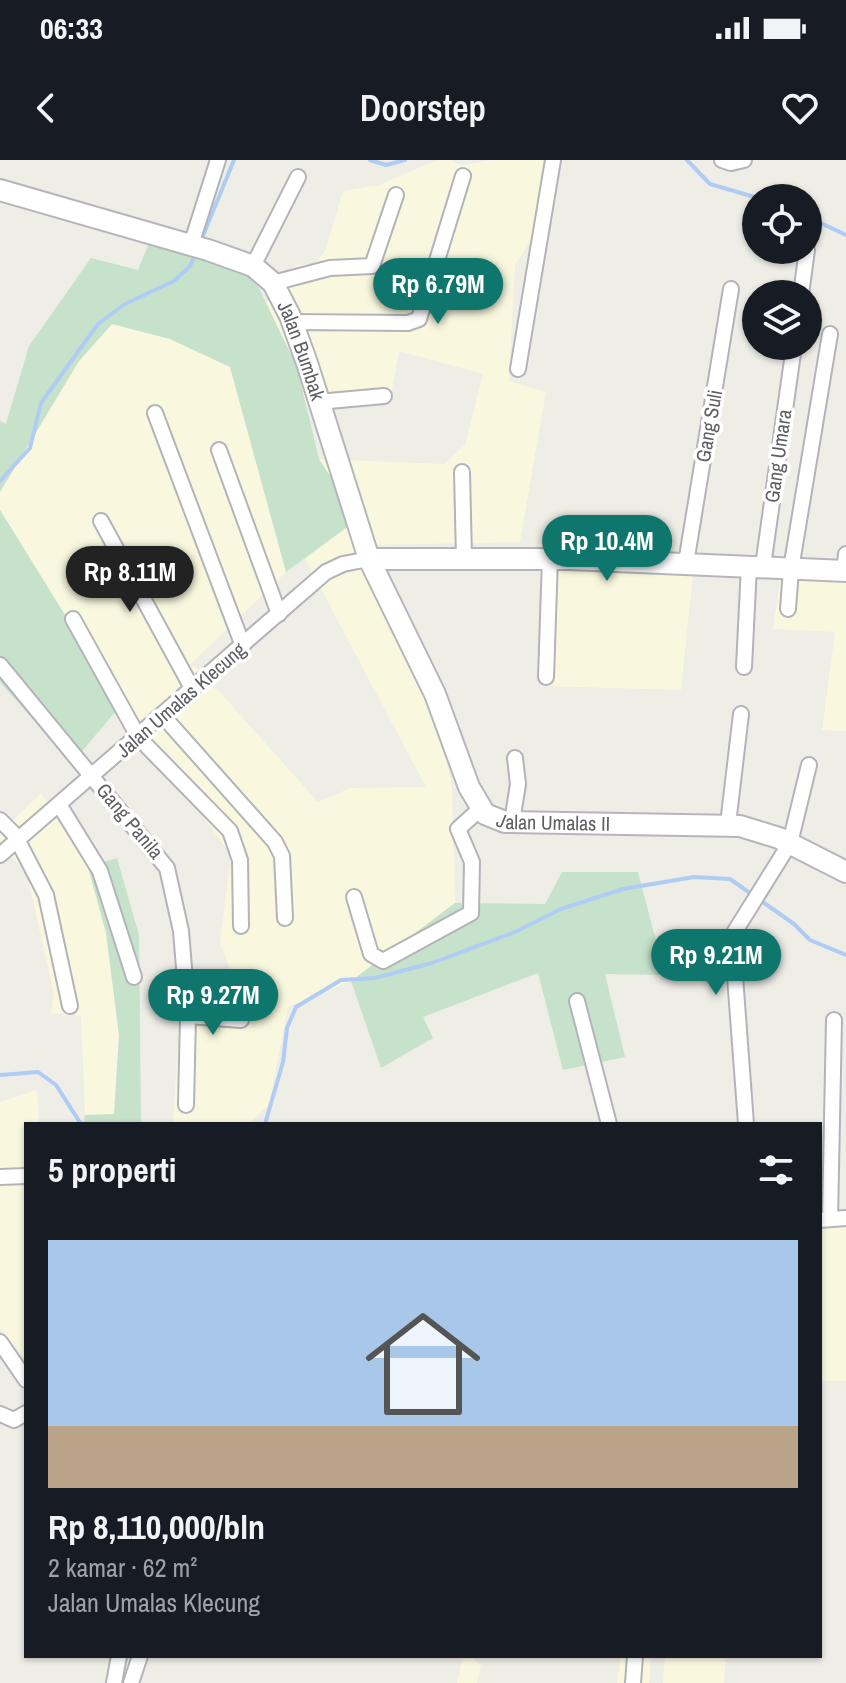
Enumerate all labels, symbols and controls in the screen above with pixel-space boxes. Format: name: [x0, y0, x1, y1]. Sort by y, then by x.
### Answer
text: 06:33: [40, 8, 103, 48]
text: Doorstep: [360, 84, 486, 132]
icon: back: [24, 86, 68, 130]
icon: heart: [778, 86, 822, 130]
map controls: [742, 184, 822, 360]
button: locate: [742, 184, 822, 264]
pin: Rp 6.79M: [355, 258, 521, 326]
text: Rp 6.79M: [391, 266, 485, 301]
button: layers: [742, 280, 822, 360]
street label: Jalan Bumbak: [271, 296, 332, 404]
street label: Gang Suli: [689, 388, 728, 464]
street label: Gang Umara: [758, 408, 797, 504]
pin: Rp 10.4M: [524, 515, 690, 583]
text: Rp 10.4M: [560, 523, 654, 558]
pin: Rp 8.11M: [47, 546, 213, 614]
text: Rp 8.11M: [84, 554, 176, 589]
street label: Jalan Umalas Klecung: [110, 636, 251, 763]
street label: Gang Panila: [91, 777, 170, 864]
street label: Jalan Umalas II: [493, 806, 610, 837]
pin: Rp 9.21M: [633, 929, 799, 997]
text: Rp 9.21M: [669, 937, 763, 972]
pin: Rp 9.27M: [130, 969, 296, 1037]
text: Rp 9.27M: [166, 977, 260, 1012]
text: 5 properti: [48, 1147, 177, 1193]
icon: filters: [754, 1148, 798, 1192]
icon: home: [351, 1292, 495, 1436]
text: Rp 8,110,000/bln: [48, 1504, 265, 1550]
text: 2 kamar · 62 m²: [48, 1550, 197, 1585]
text: Jalan Umalas Klecung: [48, 1585, 260, 1620]

